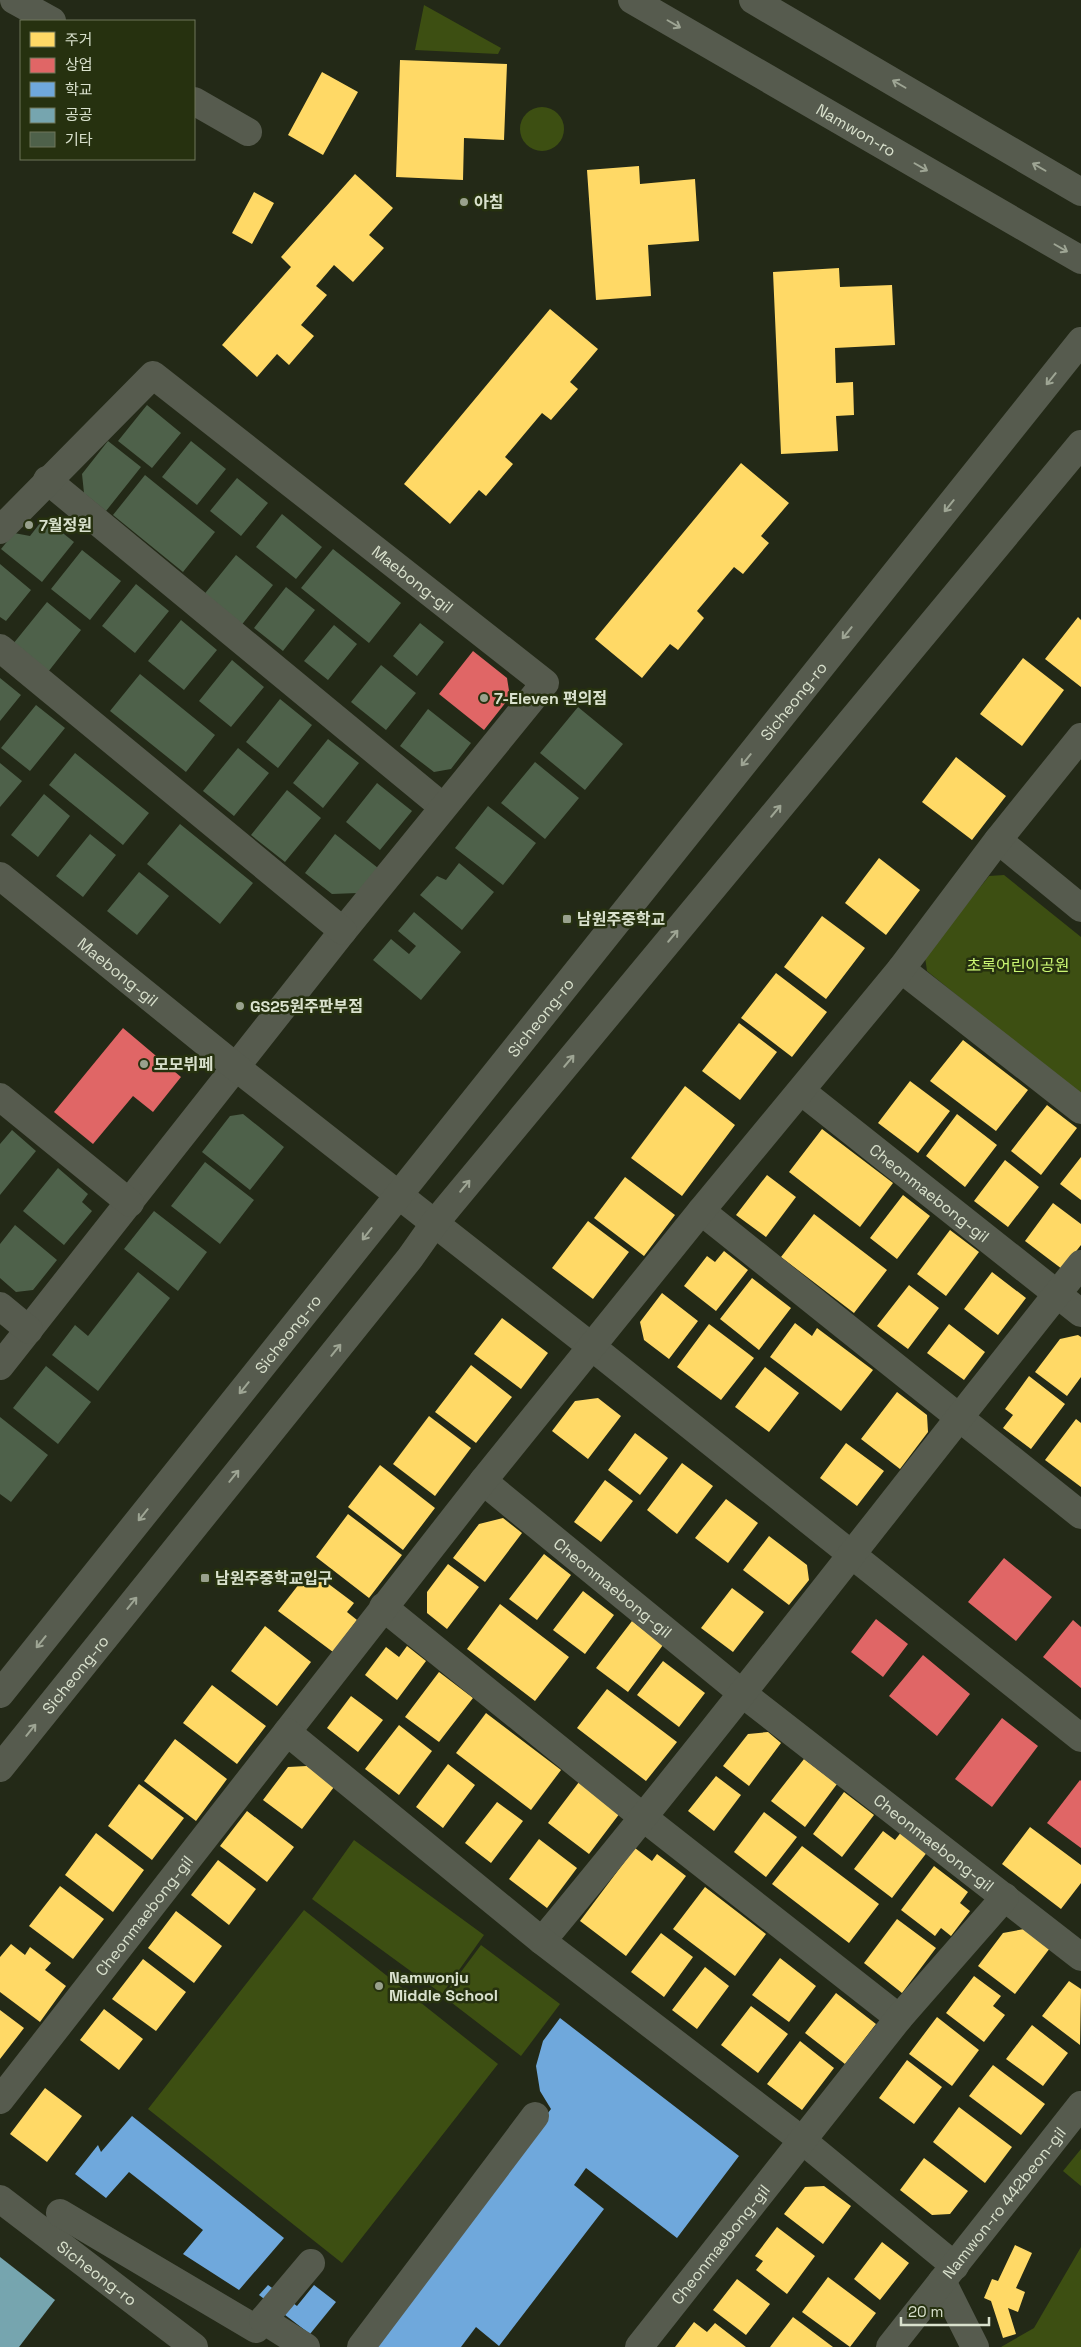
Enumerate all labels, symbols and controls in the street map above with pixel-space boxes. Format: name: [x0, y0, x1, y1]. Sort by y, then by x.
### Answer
legend: [20, 20, 195, 160]
one-way arrow: [666, 20, 680, 30]
text: 주거: [65, 30, 93, 49]
text: 상업: [65, 55, 93, 74]
one-way arrow: [892, 79, 906, 89]
text: 학교: [65, 80, 93, 99]
street label: Namwon-ro: [812, 99, 900, 162]
text: 공공: [65, 105, 93, 124]
text: 기타: [65, 130, 93, 149]
one-way arrow: [913, 162, 928, 172]
one-way arrow: [1032, 162, 1047, 171]
place label: 아침: [474, 192, 503, 213]
marker: 아침: [458, 196, 470, 208]
one-way arrow: [1054, 244, 1068, 254]
one-way arrow: [1045, 373, 1056, 386]
one-way arrow: [943, 499, 954, 512]
place label: 7월정원: [39, 515, 92, 536]
marker: 7월정원: [23, 519, 35, 531]
street label: Maebong-gil: [367, 541, 457, 618]
one-way arrow: [842, 626, 853, 639]
street label: Sicheong-ro: [756, 657, 832, 745]
place label: 7-Eleven 편의점: [494, 688, 607, 709]
marker: 7-Eleven 편의점: [478, 692, 490, 704]
one-way arrow: [740, 753, 751, 766]
one-way arrow: [771, 805, 782, 818]
place label: 남원주중학교: [577, 909, 666, 930]
marker: 남원주중학교: [561, 913, 573, 925]
one-way arrow: [667, 930, 678, 943]
street label: Maebong-gil: [73, 933, 162, 1011]
park label: 초록어린이공원: [966, 955, 1070, 976]
street label: Sicheong-ro: [503, 974, 579, 1062]
place label: GS25원주판부점: [250, 996, 363, 1017]
marker: GS25원주판부점: [234, 1000, 246, 1012]
place label: 모모뷔페: [154, 1054, 213, 1075]
one-way arrow: [563, 1055, 575, 1068]
marker: 모모뷔페: [138, 1058, 150, 1070]
street label: Cheonmaebong-gil: [865, 1139, 993, 1247]
one-way arrow: [460, 1180, 471, 1193]
one-way arrow: [362, 1227, 373, 1240]
street label: Sicheong-ro: [250, 1290, 326, 1378]
one-way arrow: [330, 1343, 341, 1356]
one-way arrow: [239, 1381, 250, 1394]
one-way arrow: [229, 1470, 240, 1483]
one-way arrow: [137, 1508, 148, 1521]
street label: Cheonmaebong-gil: [549, 1533, 676, 1643]
place label: 남원주중학교입구: [215, 1568, 333, 1589]
marker: 남원주중학교입구: [199, 1572, 211, 1584]
one-way arrow: [127, 1597, 138, 1610]
street label: Sicheong-ro: [37, 1631, 114, 1719]
one-way arrow: [36, 1635, 47, 1648]
one-way arrow: [25, 1724, 36, 1737]
street label: Cheonmaebong-gil: [869, 1789, 998, 1896]
street label: Cheonmaebong-gil: [91, 1851, 198, 1980]
place label: Namwonju Middle School: [389, 1967, 498, 2006]
marker: Namwonju Middle School: [373, 1980, 385, 1992]
street label: Namwon-ro 442beon-gil: [938, 2123, 1071, 2283]
street label: Cheonmaebong-gil: [667, 2180, 774, 2309]
street label: Sicheong-ro: [52, 2236, 141, 2311]
scale bar: [901, 2294, 988, 2326]
text: 20 m: [908, 2302, 943, 2321]

